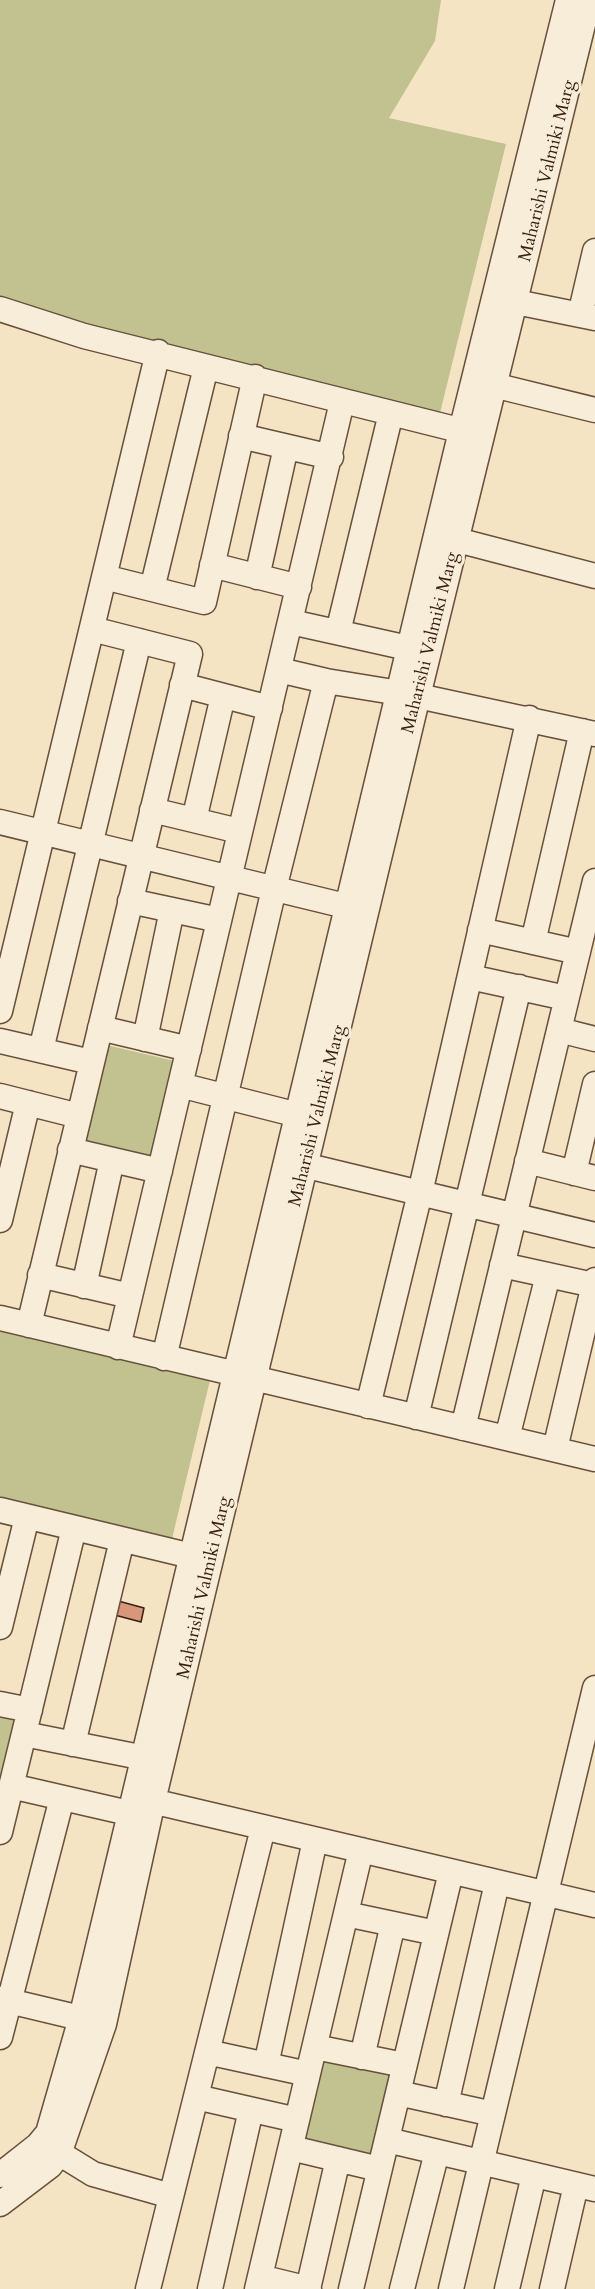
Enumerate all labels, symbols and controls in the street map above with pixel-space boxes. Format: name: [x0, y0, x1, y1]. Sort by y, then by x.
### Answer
street label: Maharishi Valmiki Marg: [515, 78, 581, 264]
street label: Maharishi Valmiki Marg: [398, 550, 464, 736]
street label: Maharishi Valmiki Marg: [285, 1023, 351, 1209]
street label: Maharishi Valmiki Marg: [173, 1495, 237, 1681]

